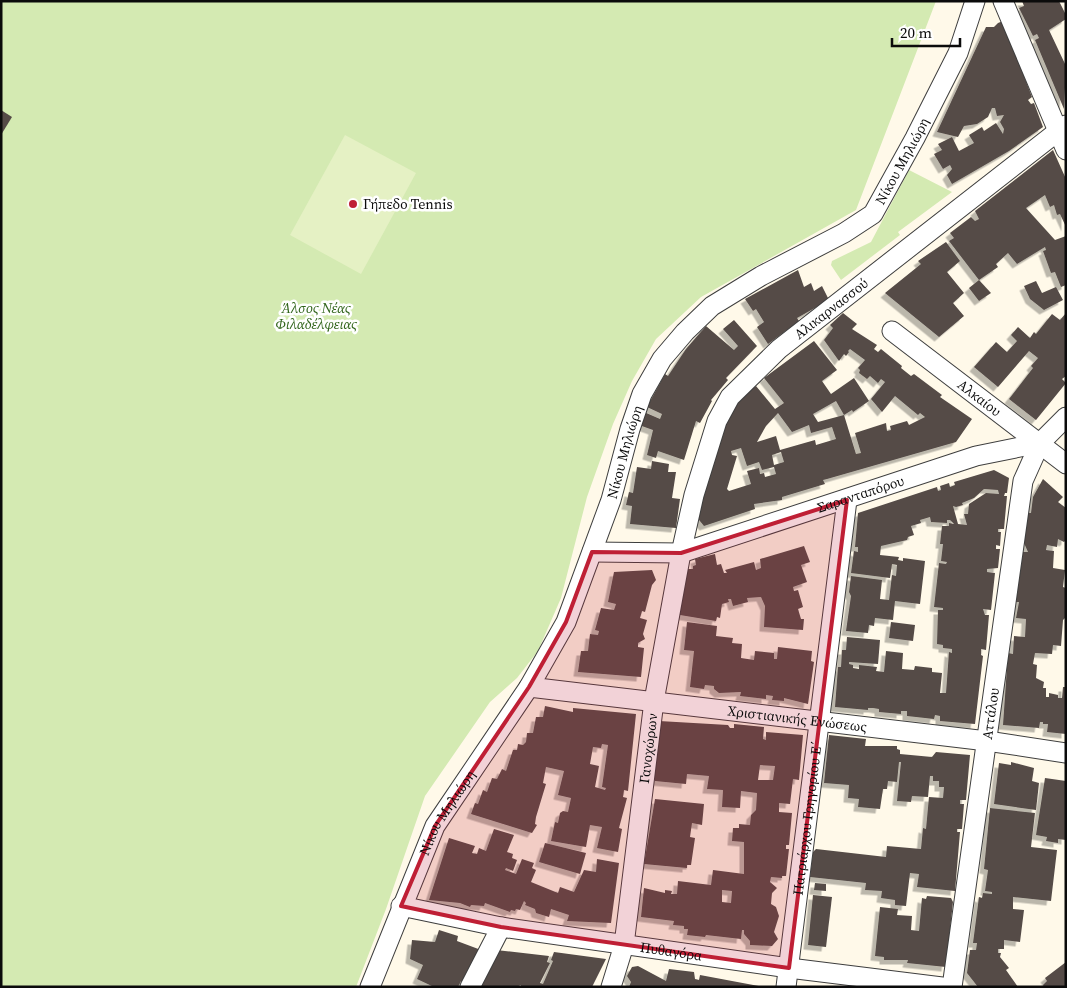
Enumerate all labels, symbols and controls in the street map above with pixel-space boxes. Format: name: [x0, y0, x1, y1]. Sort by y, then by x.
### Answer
scale bar: [892, 15, 960, 47]
text: 20 m: [900, 22, 932, 43]
street label: Νίκου Μηλιώρη: [870, 114, 934, 208]
place label: Γήπεδο Tennis: [363, 194, 453, 214]
marker: Γήπεδο Tennis: [347, 198, 359, 210]
street label: Αλικαρνασσού: [790, 273, 872, 344]
park label: Άλσος Νέας Φιλαδέλφειας: [275, 298, 357, 334]
street label: Αλκαίου: [953, 375, 1005, 421]
street label: Νίκου Μηλιώρη: [602, 403, 647, 501]
street label: Σαρανταπόρου: [815, 470, 906, 518]
street label: Αττάλου: [977, 687, 1004, 741]
street label: Χριστιανικής Ενώσεως: [726, 700, 868, 737]
street label: Γανοχώρων: [634, 712, 662, 785]
street label: Πατριάρχου Γρηγορίου Ε΄: [788, 740, 827, 896]
street label: Νίκου Μηλιώρη: [414, 766, 480, 858]
street label: Πυθαγόρα: [639, 937, 704, 966]

